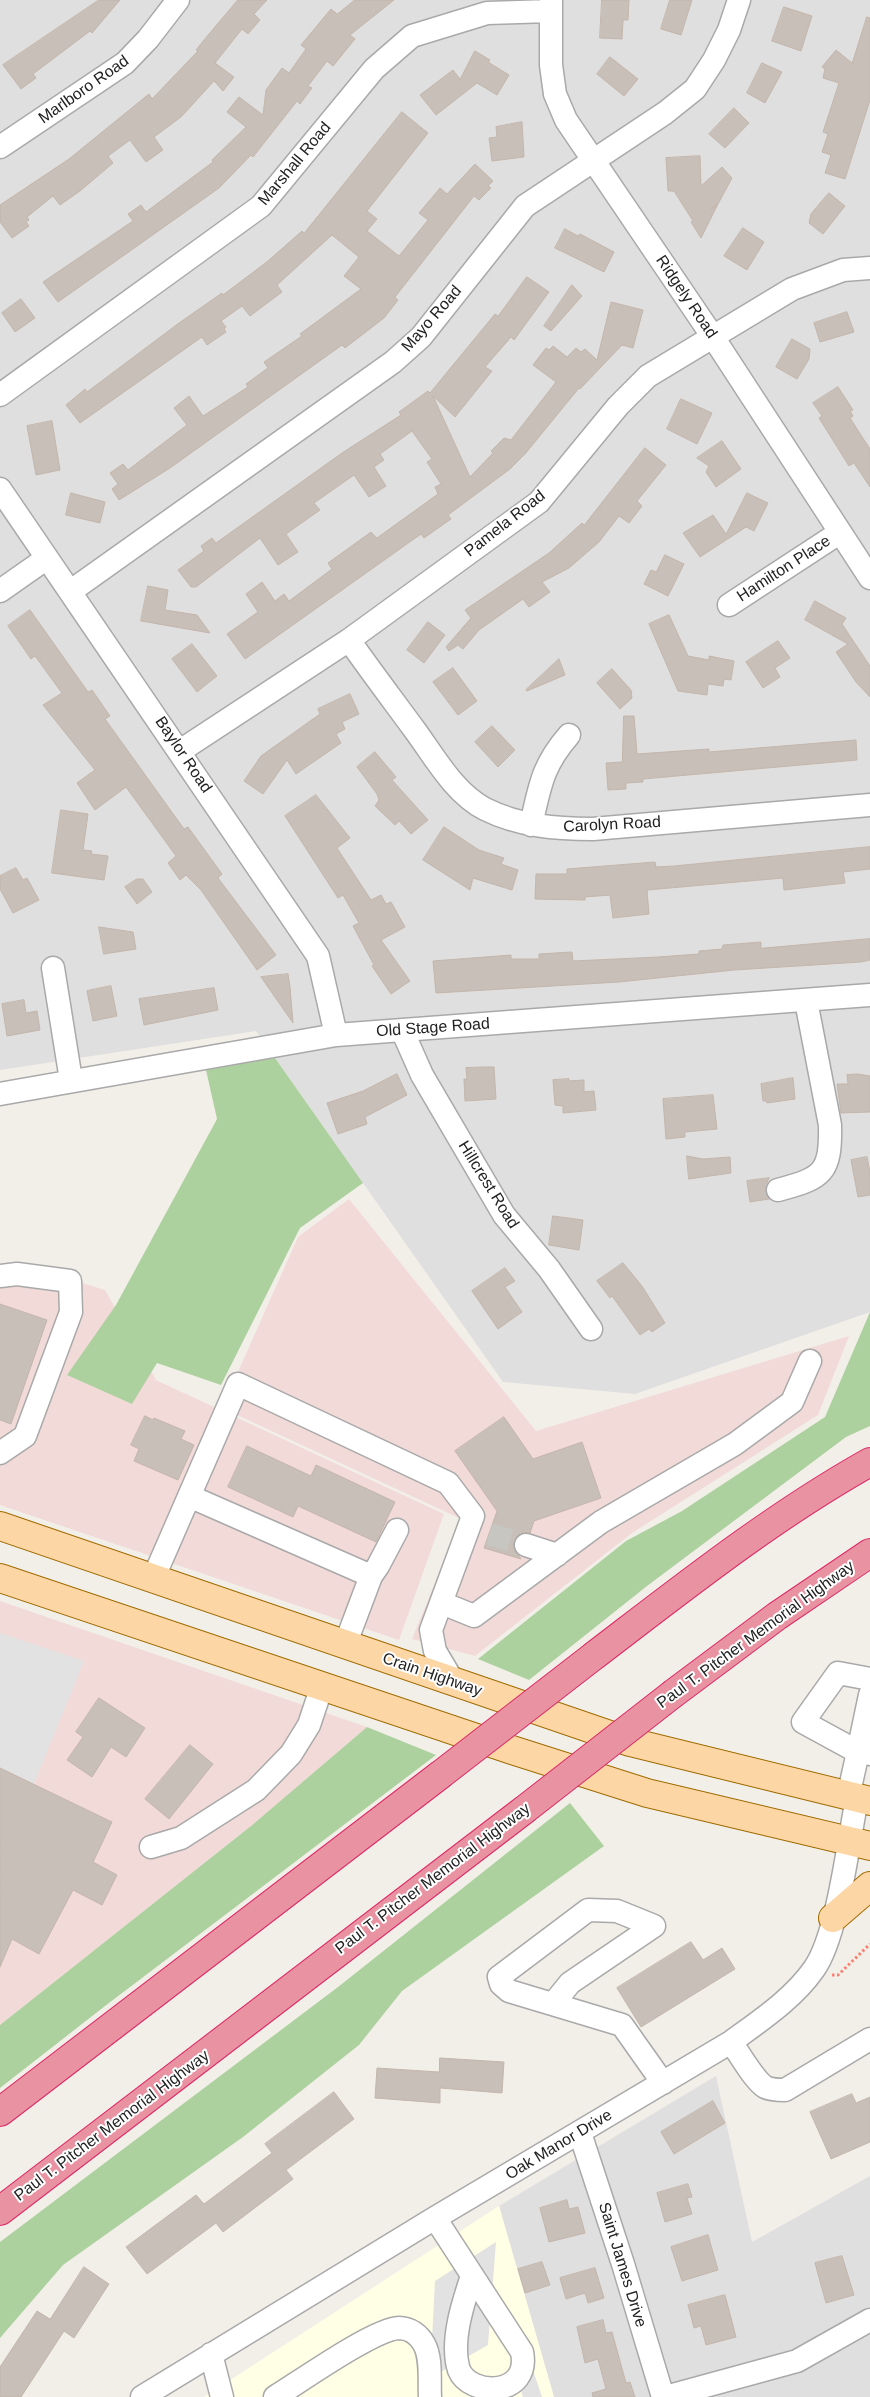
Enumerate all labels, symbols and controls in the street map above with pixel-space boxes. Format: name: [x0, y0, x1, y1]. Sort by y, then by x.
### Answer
street label: Marlboro Road: [35, 52, 133, 128]
street label: Marshall Road: [254, 118, 336, 210]
street label: Ridgely Road: [651, 252, 721, 342]
street label: Mayo Road: [398, 282, 466, 356]
street label: Pamela Road: [461, 487, 549, 561]
street label: Hamilton Place: [734, 532, 834, 606]
street label: Baylor Road: [150, 713, 216, 797]
street label: Carolyn Road: [563, 813, 661, 837]
street label: Old Stage Road: [376, 1014, 490, 1042]
street label: Hillcrest Road: [453, 1138, 523, 1232]
street label: Paul T. Pitcher Memorial Highway: [654, 1557, 858, 1713]
street label: Crain Highway: [380, 1649, 484, 1701]
street label: Paul T. Pitcher Memorial Highway: [332, 1799, 534, 1959]
street label: Paul T. Pitcher Memorial Highway: [11, 2046, 213, 2206]
street label: Oak Manor Drive: [502, 2106, 616, 2184]
street label: Saint James Drive: [594, 2200, 650, 2330]

